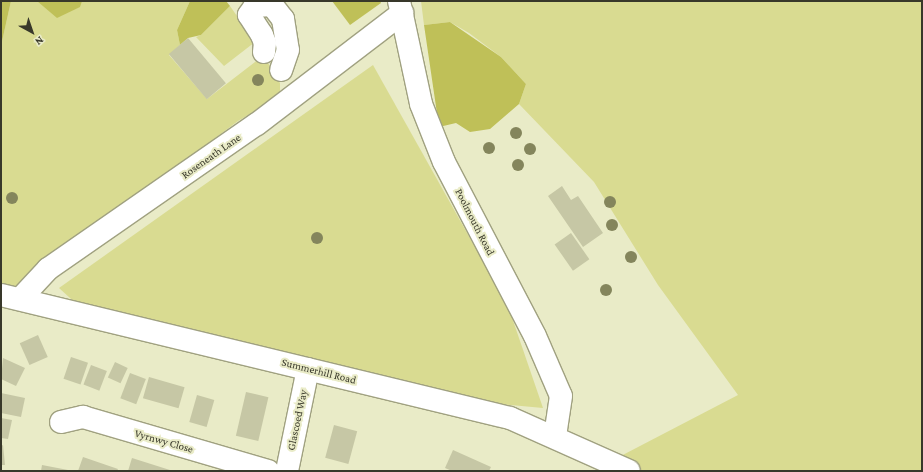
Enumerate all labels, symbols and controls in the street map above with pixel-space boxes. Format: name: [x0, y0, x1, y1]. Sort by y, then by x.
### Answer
north arrow: [12, 12, 52, 52]
text: N: [33, 34, 46, 48]
street label: Roseneath Lane: [179, 131, 243, 181]
street label: Poolmouth Road: [453, 186, 497, 258]
street label: Summerhill Road: [280, 355, 358, 387]
street label: Glascoed Way: [284, 388, 310, 452]
street label: Vyrnwy Close: [133, 426, 195, 456]

